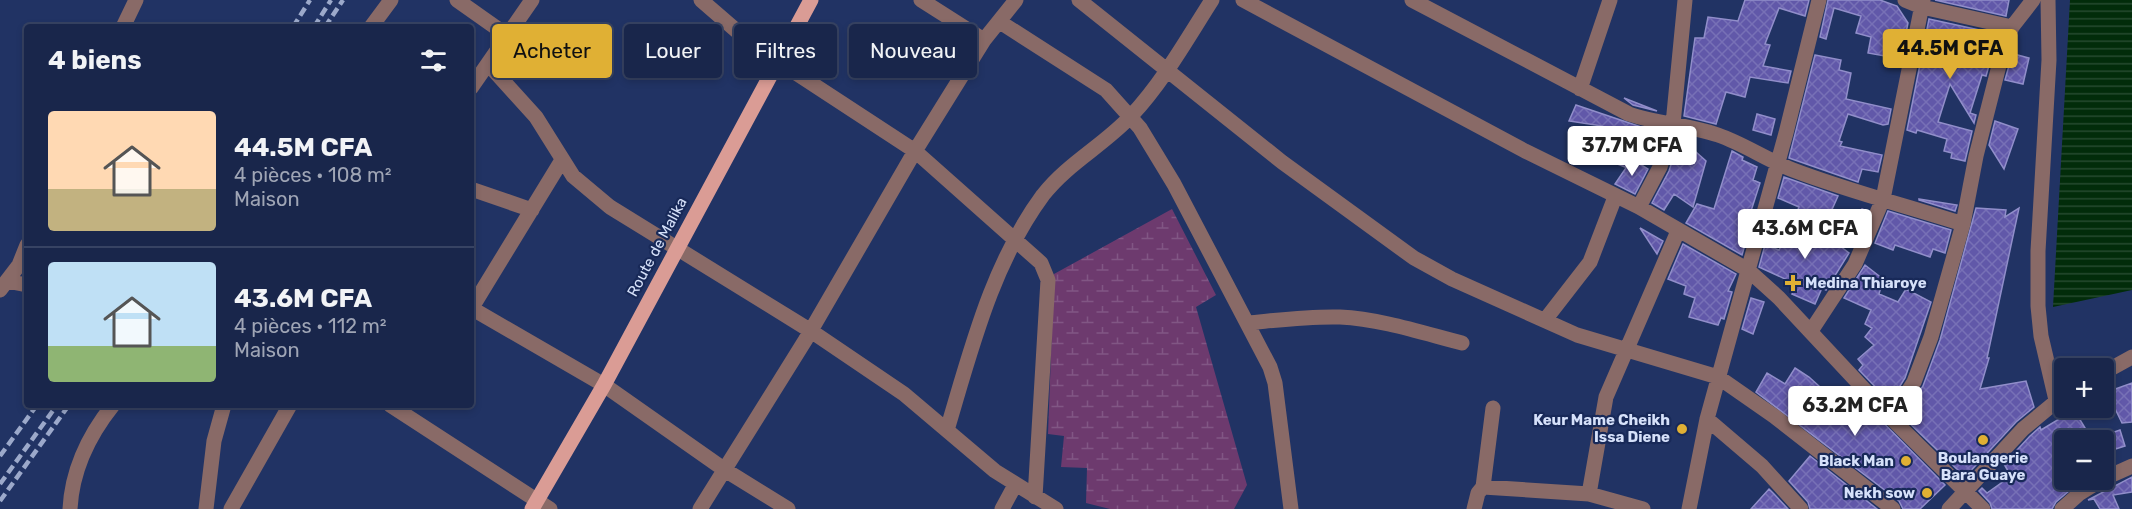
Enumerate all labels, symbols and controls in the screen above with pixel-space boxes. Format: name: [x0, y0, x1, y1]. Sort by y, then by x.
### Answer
chip: Acheter: [492, 24, 612, 78]
chip: Louer: [624, 24, 722, 78]
chip: Filtres: [734, 24, 837, 78]
chip: Nouveau: [849, 24, 977, 78]
pin: 44.5M CFA: [1881, 29, 2019, 80]
text: 44.5M CFA: [1897, 36, 2003, 60]
icon: filters: [417, 44, 450, 77]
text: 4 biens: [48, 45, 142, 76]
pin: 37.7M CFA: [1563, 126, 1701, 177]
text: 44.5M CFA: [234, 132, 373, 163]
text: 37.7M CFA: [1582, 133, 1682, 157]
icon: home: [96, 135, 168, 207]
text: 4 pièces · 108 m²: [234, 163, 392, 187]
text: Maison: [234, 187, 300, 211]
street label: Route de Malika: [623, 194, 691, 300]
pin: 43.6M CFA: [1736, 209, 1874, 260]
text: 43.6M CFA: [1752, 216, 1858, 240]
place label: Medina Thiaroye: [1805, 274, 1927, 292]
marker: Medina Thiaroye: [1786, 276, 1800, 290]
text: 43.6M CFA: [234, 283, 372, 314]
icon: home: [96, 286, 168, 358]
text: 4 pièces · 112 m²: [234, 314, 386, 338]
text: Maison: [234, 338, 300, 362]
map controls: [2054, 358, 2114, 490]
button: +: [2054, 358, 2114, 418]
pin: 63.2M CFA: [1786, 386, 1924, 437]
text: 63.2M CFA: [1802, 393, 1908, 417]
place label: Keur Mame Cheikh Issa Diene: [1533, 411, 1670, 446]
marker: Keur Mame Cheikh Issa Diene: [1675, 422, 1689, 436]
button: −: [2054, 430, 2114, 490]
marker: Boulangerie Bara Guaye: [1976, 433, 1990, 447]
place label: Boulangerie Bara Guaye: [1938, 449, 2028, 484]
place label: Black Man: [1819, 452, 1894, 470]
marker: Black Man: [1899, 454, 1913, 468]
place label: Nekh sow: [1844, 484, 1915, 502]
marker: Nekh sow: [1920, 486, 1934, 500]

